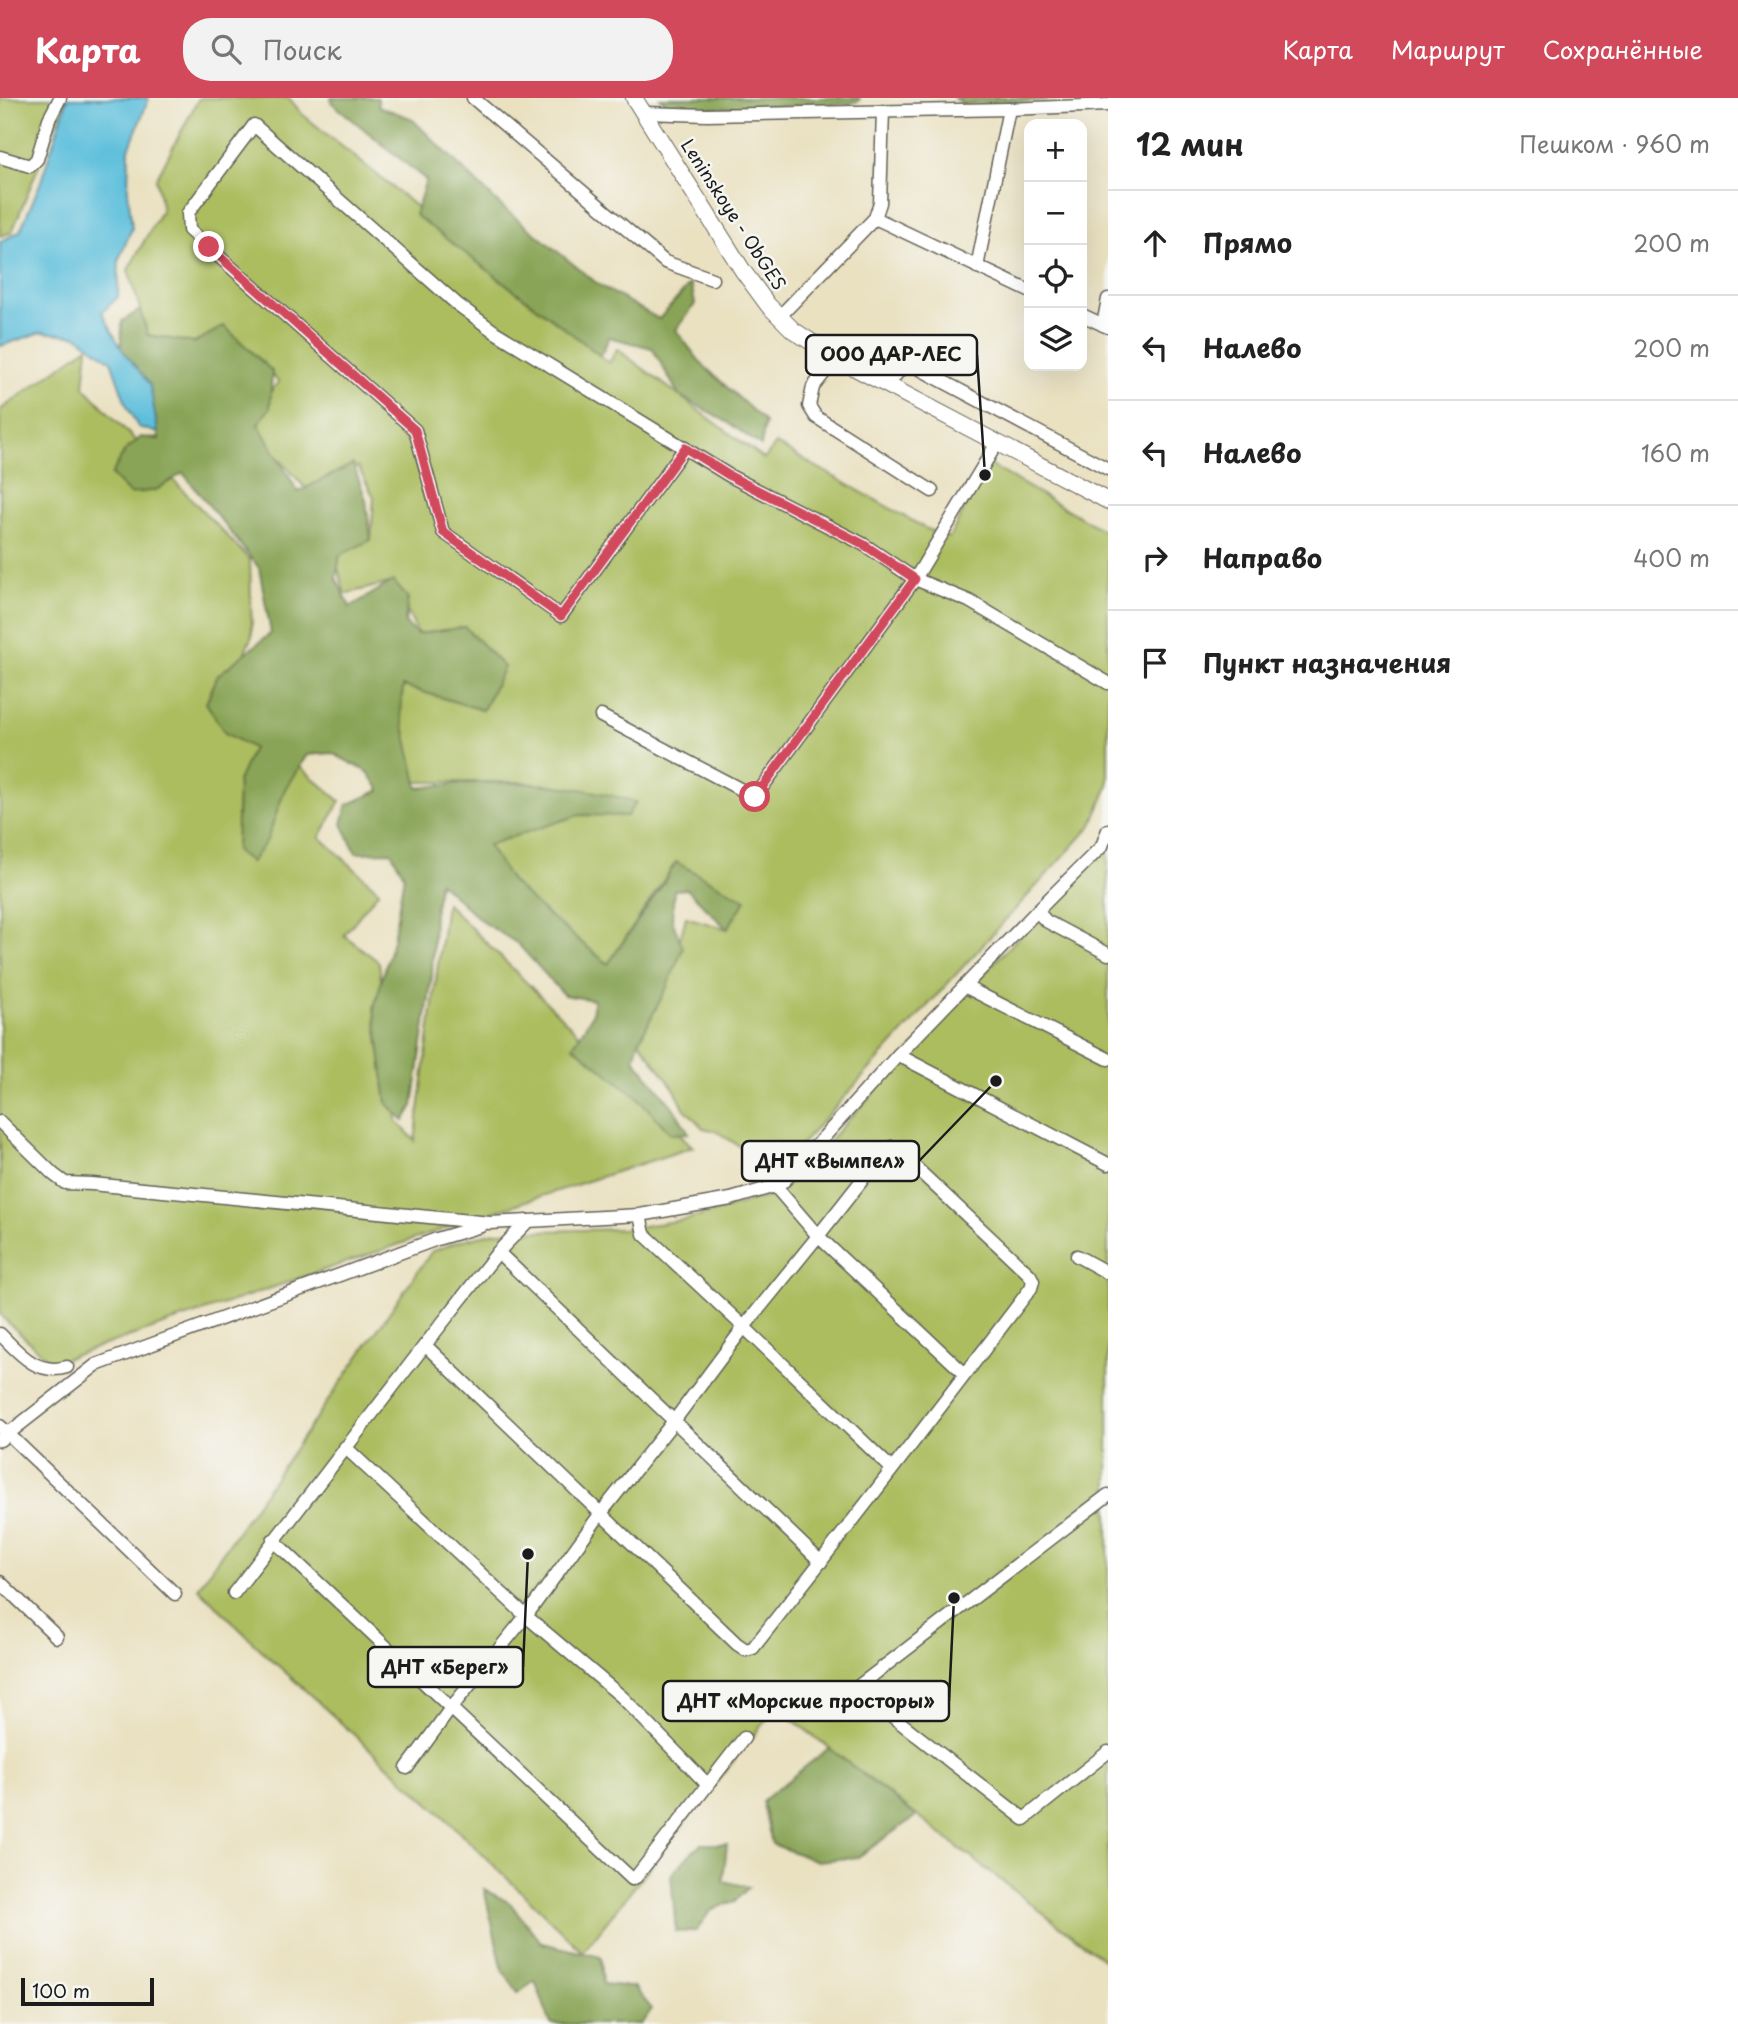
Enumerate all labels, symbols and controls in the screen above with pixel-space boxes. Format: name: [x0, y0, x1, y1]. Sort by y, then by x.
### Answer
search box: [183, 18, 673, 81]
text: Карта: [35, 24, 141, 74]
icon: search: [207, 30, 245, 68]
text: Поиск: [263, 30, 342, 69]
text: Карта: [1282, 31, 1353, 67]
text: Маршрут: [1391, 31, 1505, 67]
text: Сохранённые: [1543, 31, 1703, 67]
map controls: [1024, 119, 1087, 371]
button: +: [1024, 119, 1087, 182]
text: 12 мин: [1136, 121, 1244, 166]
text: Пешком · 960 m: [1519, 126, 1710, 161]
street label: Leninskoye - ObGES: [675, 133, 793, 295]
button: −: [1024, 182, 1087, 245]
text: Прямо: [1203, 223, 1292, 262]
icon: ahead: [1136, 224, 1174, 262]
text: 200 m: [1633, 225, 1710, 260]
route end: [193, 231, 224, 262]
button: locate: [1024, 245, 1087, 308]
button: layers: [1024, 308, 1087, 371]
text: Налево: [1203, 328, 1301, 367]
icon: left: [1136, 329, 1174, 367]
text: 200 m: [1633, 330, 1710, 365]
callout: ООО ДАР-ЛЕС: [806, 335, 977, 375]
text: ООО ДАР-ЛЕС: [820, 339, 962, 367]
text: Налево: [1203, 433, 1301, 472]
icon: left: [1136, 434, 1174, 472]
text: 160 m: [1641, 435, 1710, 470]
text: Направо: [1203, 538, 1322, 577]
icon: right: [1136, 539, 1174, 577]
text: 400 m: [1633, 540, 1710, 575]
text: Пункт назначения: [1203, 643, 1451, 682]
icon: arrive: [1136, 644, 1174, 682]
route start: [739, 781, 770, 812]
callout: ДНТ «Вымпел»: [742, 1141, 919, 1181]
text: ДНТ «Вымпел»: [754, 1146, 905, 1174]
callout: ДНТ «Берег»: [368, 1647, 523, 1687]
text: ДНТ «Берег»: [381, 1652, 508, 1680]
callout: ДНТ «Морские просторы»: [663, 1681, 949, 1721]
text: ДНТ «Морские просторы»: [676, 1686, 935, 1714]
scale bar: [21, 1975, 154, 2007]
text: 100 m: [32, 1976, 90, 2004]

